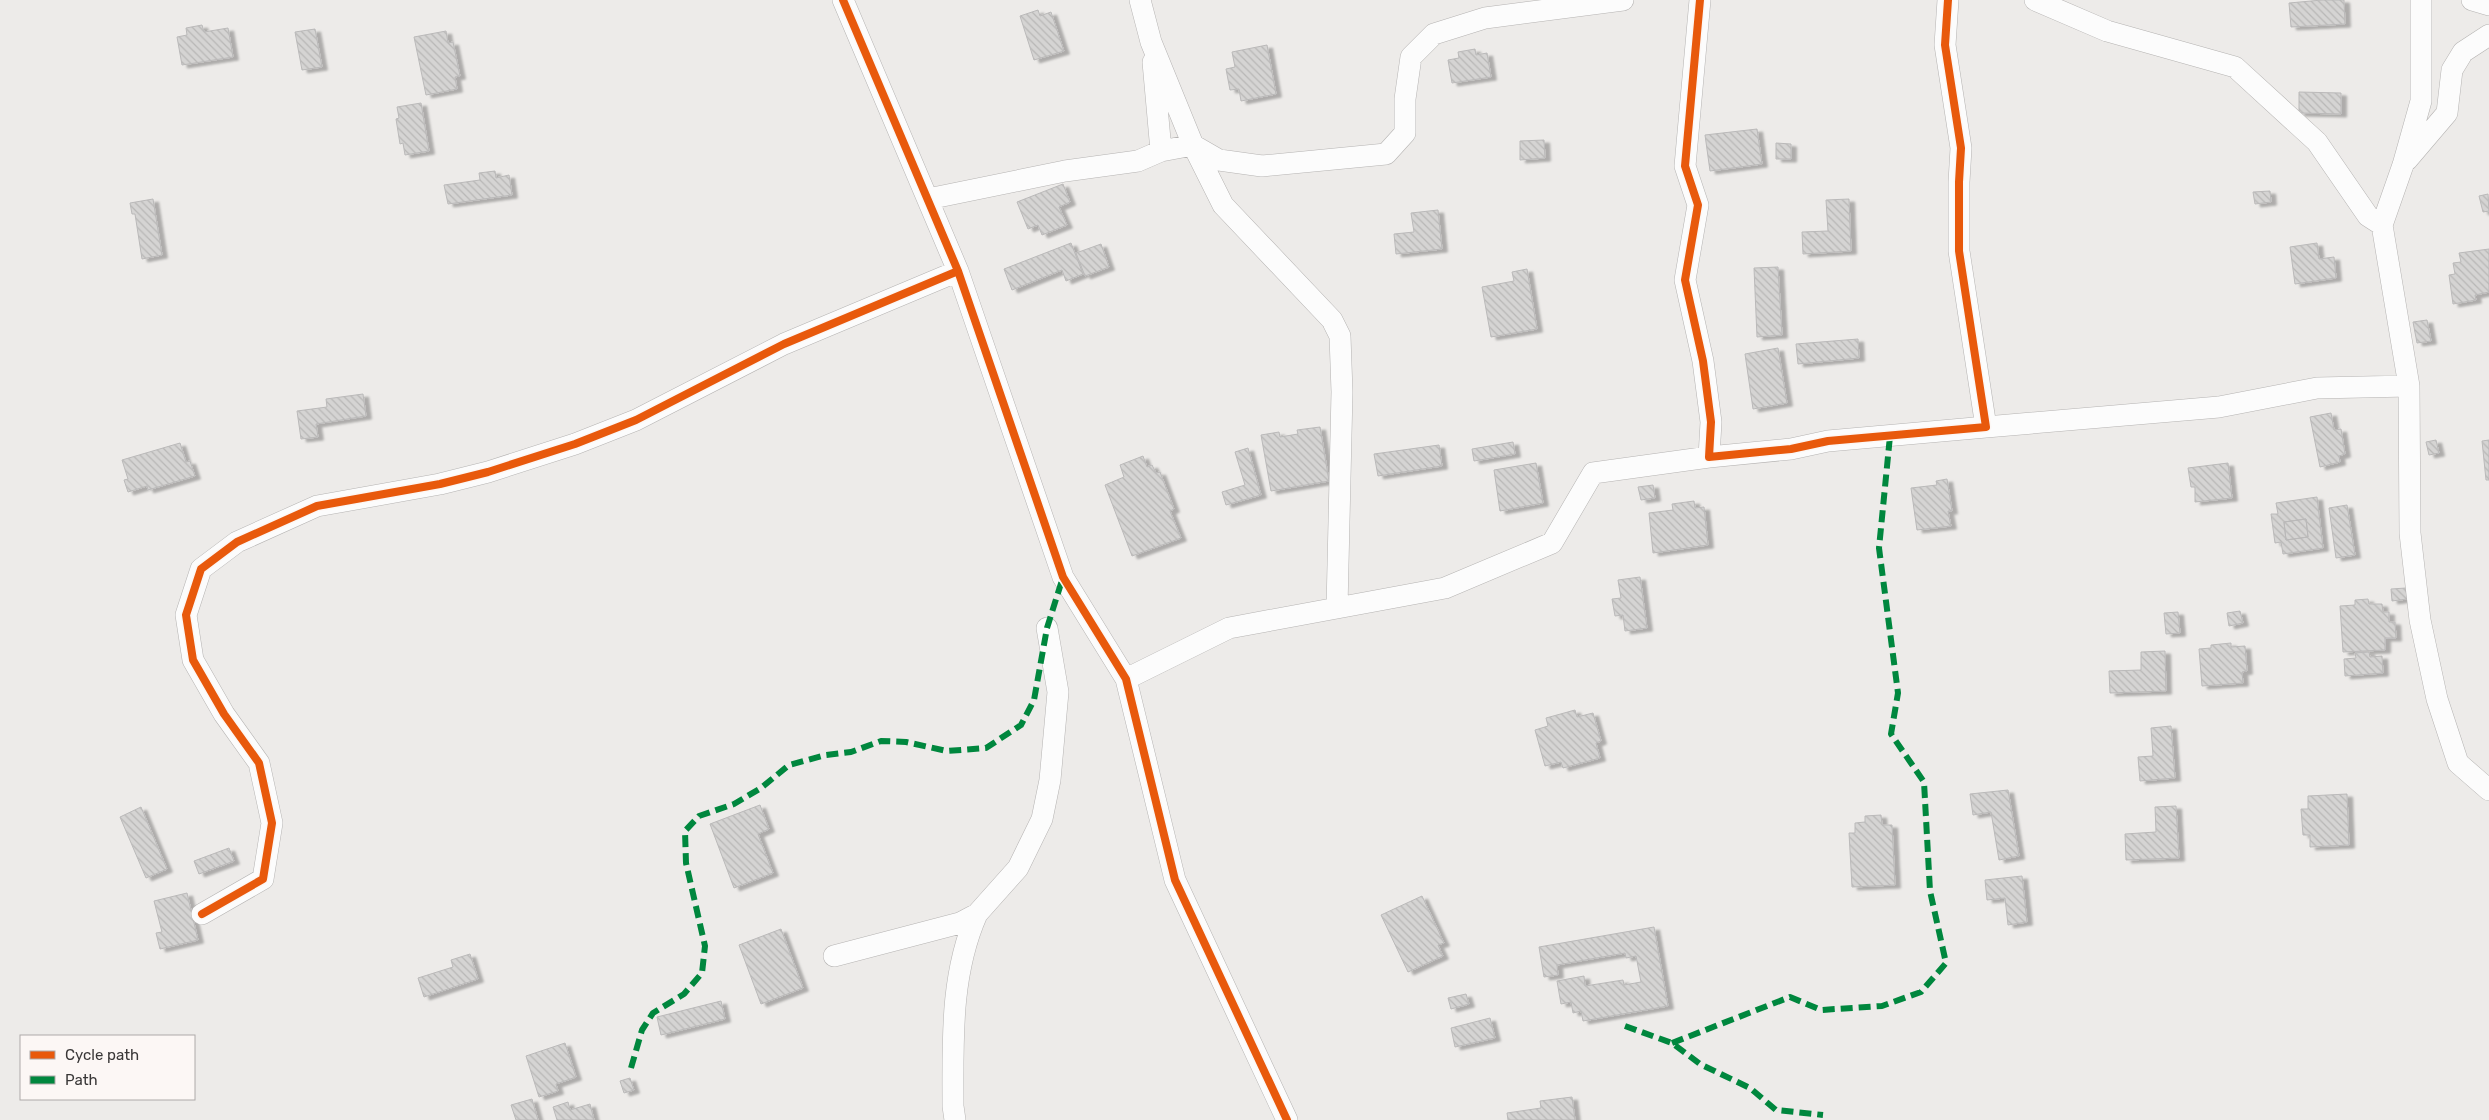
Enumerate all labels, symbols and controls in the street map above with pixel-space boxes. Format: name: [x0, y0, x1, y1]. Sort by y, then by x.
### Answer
legend: [20, 1035, 195, 1100]
text: Cycle path: [65, 1046, 139, 1064]
text: Path: [65, 1071, 98, 1089]

